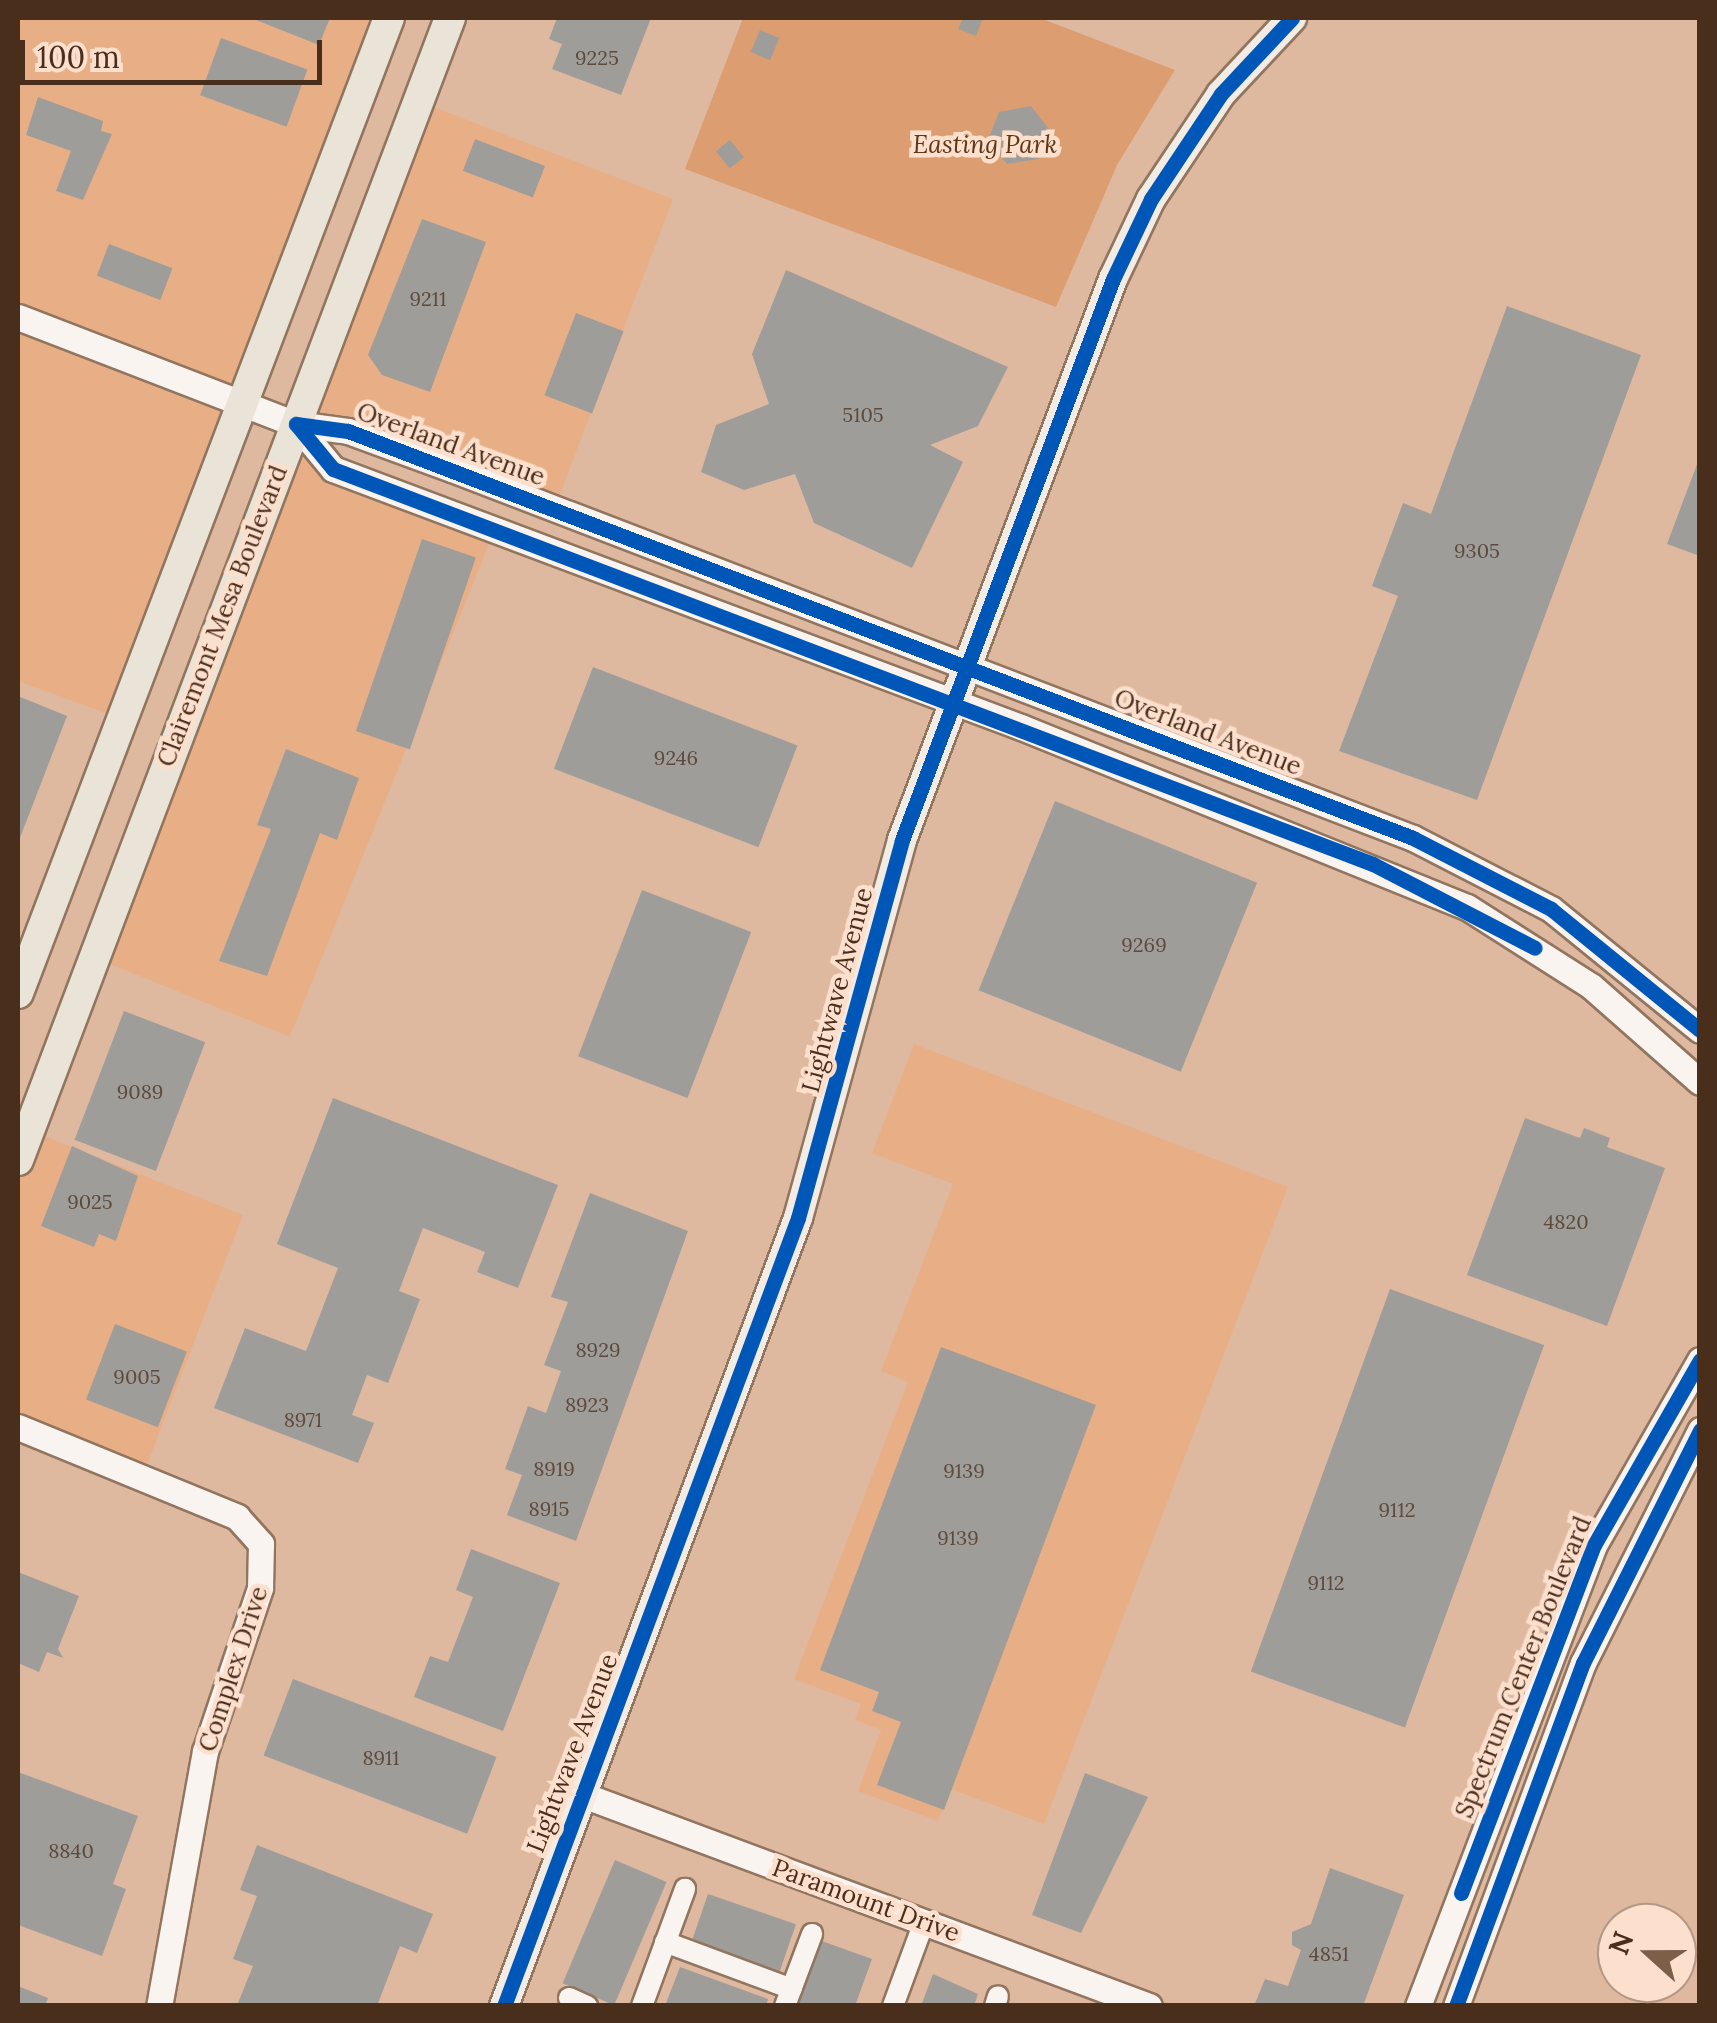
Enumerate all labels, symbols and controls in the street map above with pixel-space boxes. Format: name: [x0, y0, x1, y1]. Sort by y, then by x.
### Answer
scale bar: [25, 20, 328, 82]
text: 100 m: [37, 38, 120, 76]
house number: 9225: [575, 45, 619, 69]
park label: Easting Park: [913, 129, 1057, 159]
house number: 9211: [410, 286, 446, 310]
street label: Overland Avenue: [353, 396, 549, 492]
house number: 5105: [842, 402, 884, 426]
street label: Clairemont Mesa Boulevard: [151, 461, 293, 771]
house number: 9305: [1454, 538, 1500, 562]
street label: Overland Avenue: [1110, 683, 1306, 781]
house number: 9246: [654, 745, 698, 769]
street label: Lightwave Avenue: [795, 884, 879, 1096]
house number: 9269: [1121, 932, 1167, 956]
house number: 9089: [117, 1079, 163, 1103]
house number: 9025: [67, 1189, 113, 1213]
house number: 4820: [1543, 1209, 1589, 1233]
house number: 8929: [576, 1337, 620, 1361]
house number: 9005: [113, 1364, 161, 1388]
house number: 8923: [565, 1392, 609, 1416]
house number: 8971: [284, 1407, 322, 1431]
house number: 8919: [533, 1456, 575, 1480]
house number: 9139: [943, 1458, 985, 1482]
house number: 8915: [529, 1496, 569, 1520]
house number: 9112: [1379, 1497, 1415, 1521]
street label: Spectrum Center Boulevard: [1449, 1512, 1597, 1822]
house number: 9139: [937, 1525, 979, 1549]
house number: 9112: [1308, 1570, 1344, 1594]
street label: Complex Drive: [192, 1583, 274, 1755]
street label: Lightwave Avenue: [520, 1649, 624, 1857]
house number: 8911: [362, 1745, 400, 1769]
house number: 8840: [48, 1838, 94, 1862]
street label: Paramount Drive: [768, 1852, 964, 1948]
north arrow: [1597, 1903, 1697, 2003]
text: N: [1600, 1926, 1642, 1960]
house number: 4851: [1309, 1941, 1349, 1965]

